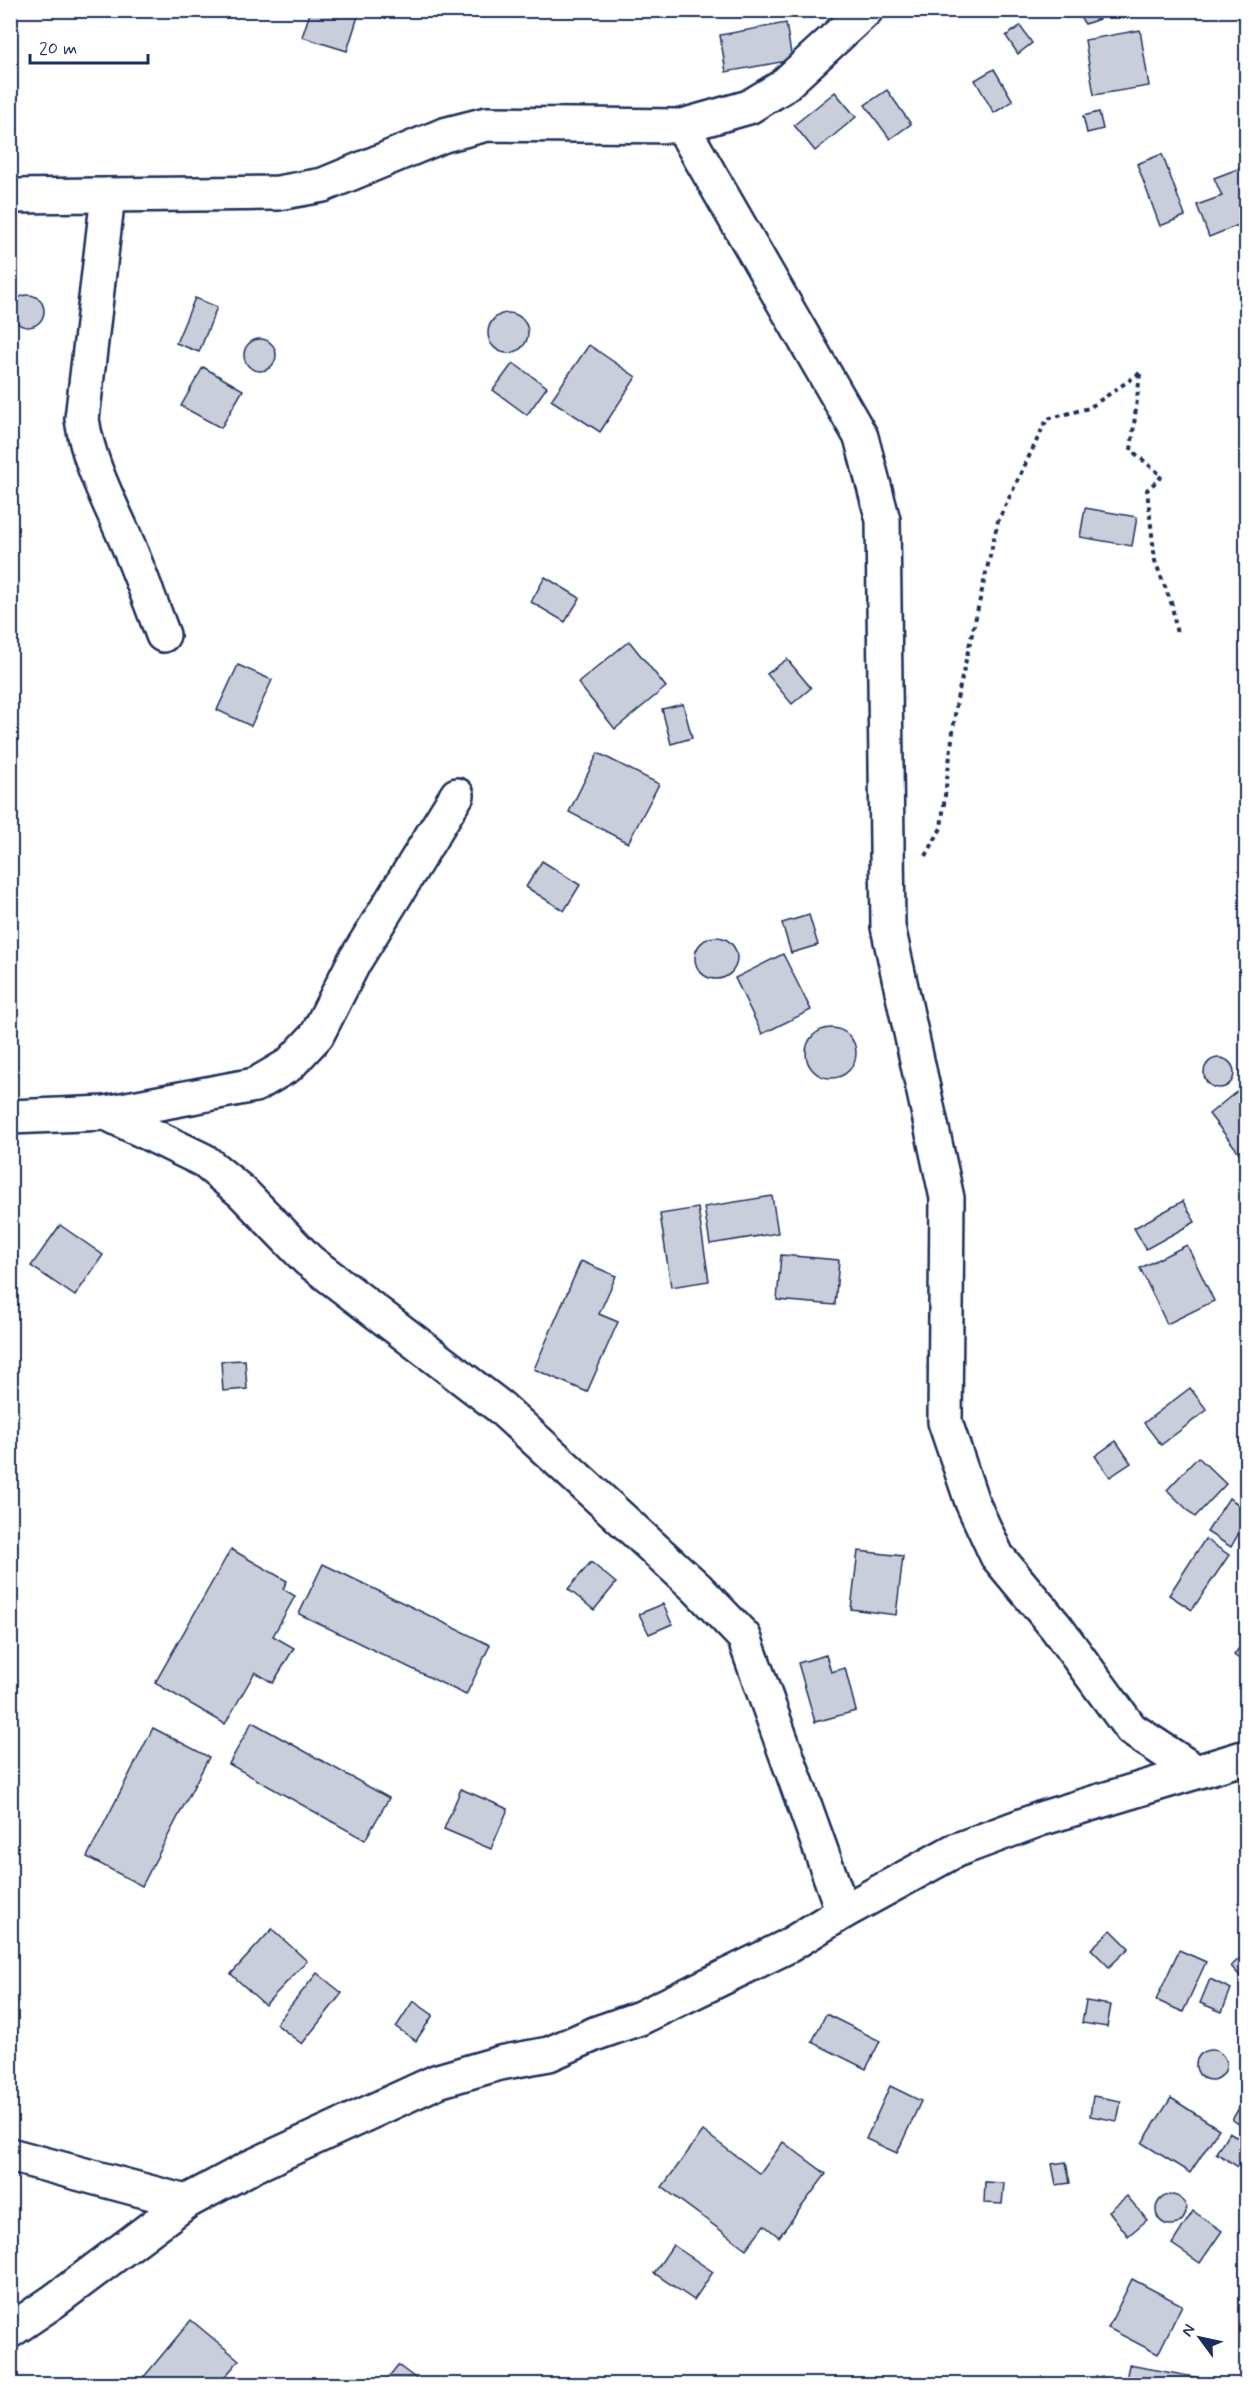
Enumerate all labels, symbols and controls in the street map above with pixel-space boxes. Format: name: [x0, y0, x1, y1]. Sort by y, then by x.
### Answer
scale bar: [30, 27, 148, 65]
text: 20 m: [39, 37, 77, 61]
north arrow: [1170, 2308, 1230, 2368]
text: N: [1177, 2320, 1200, 2341]

